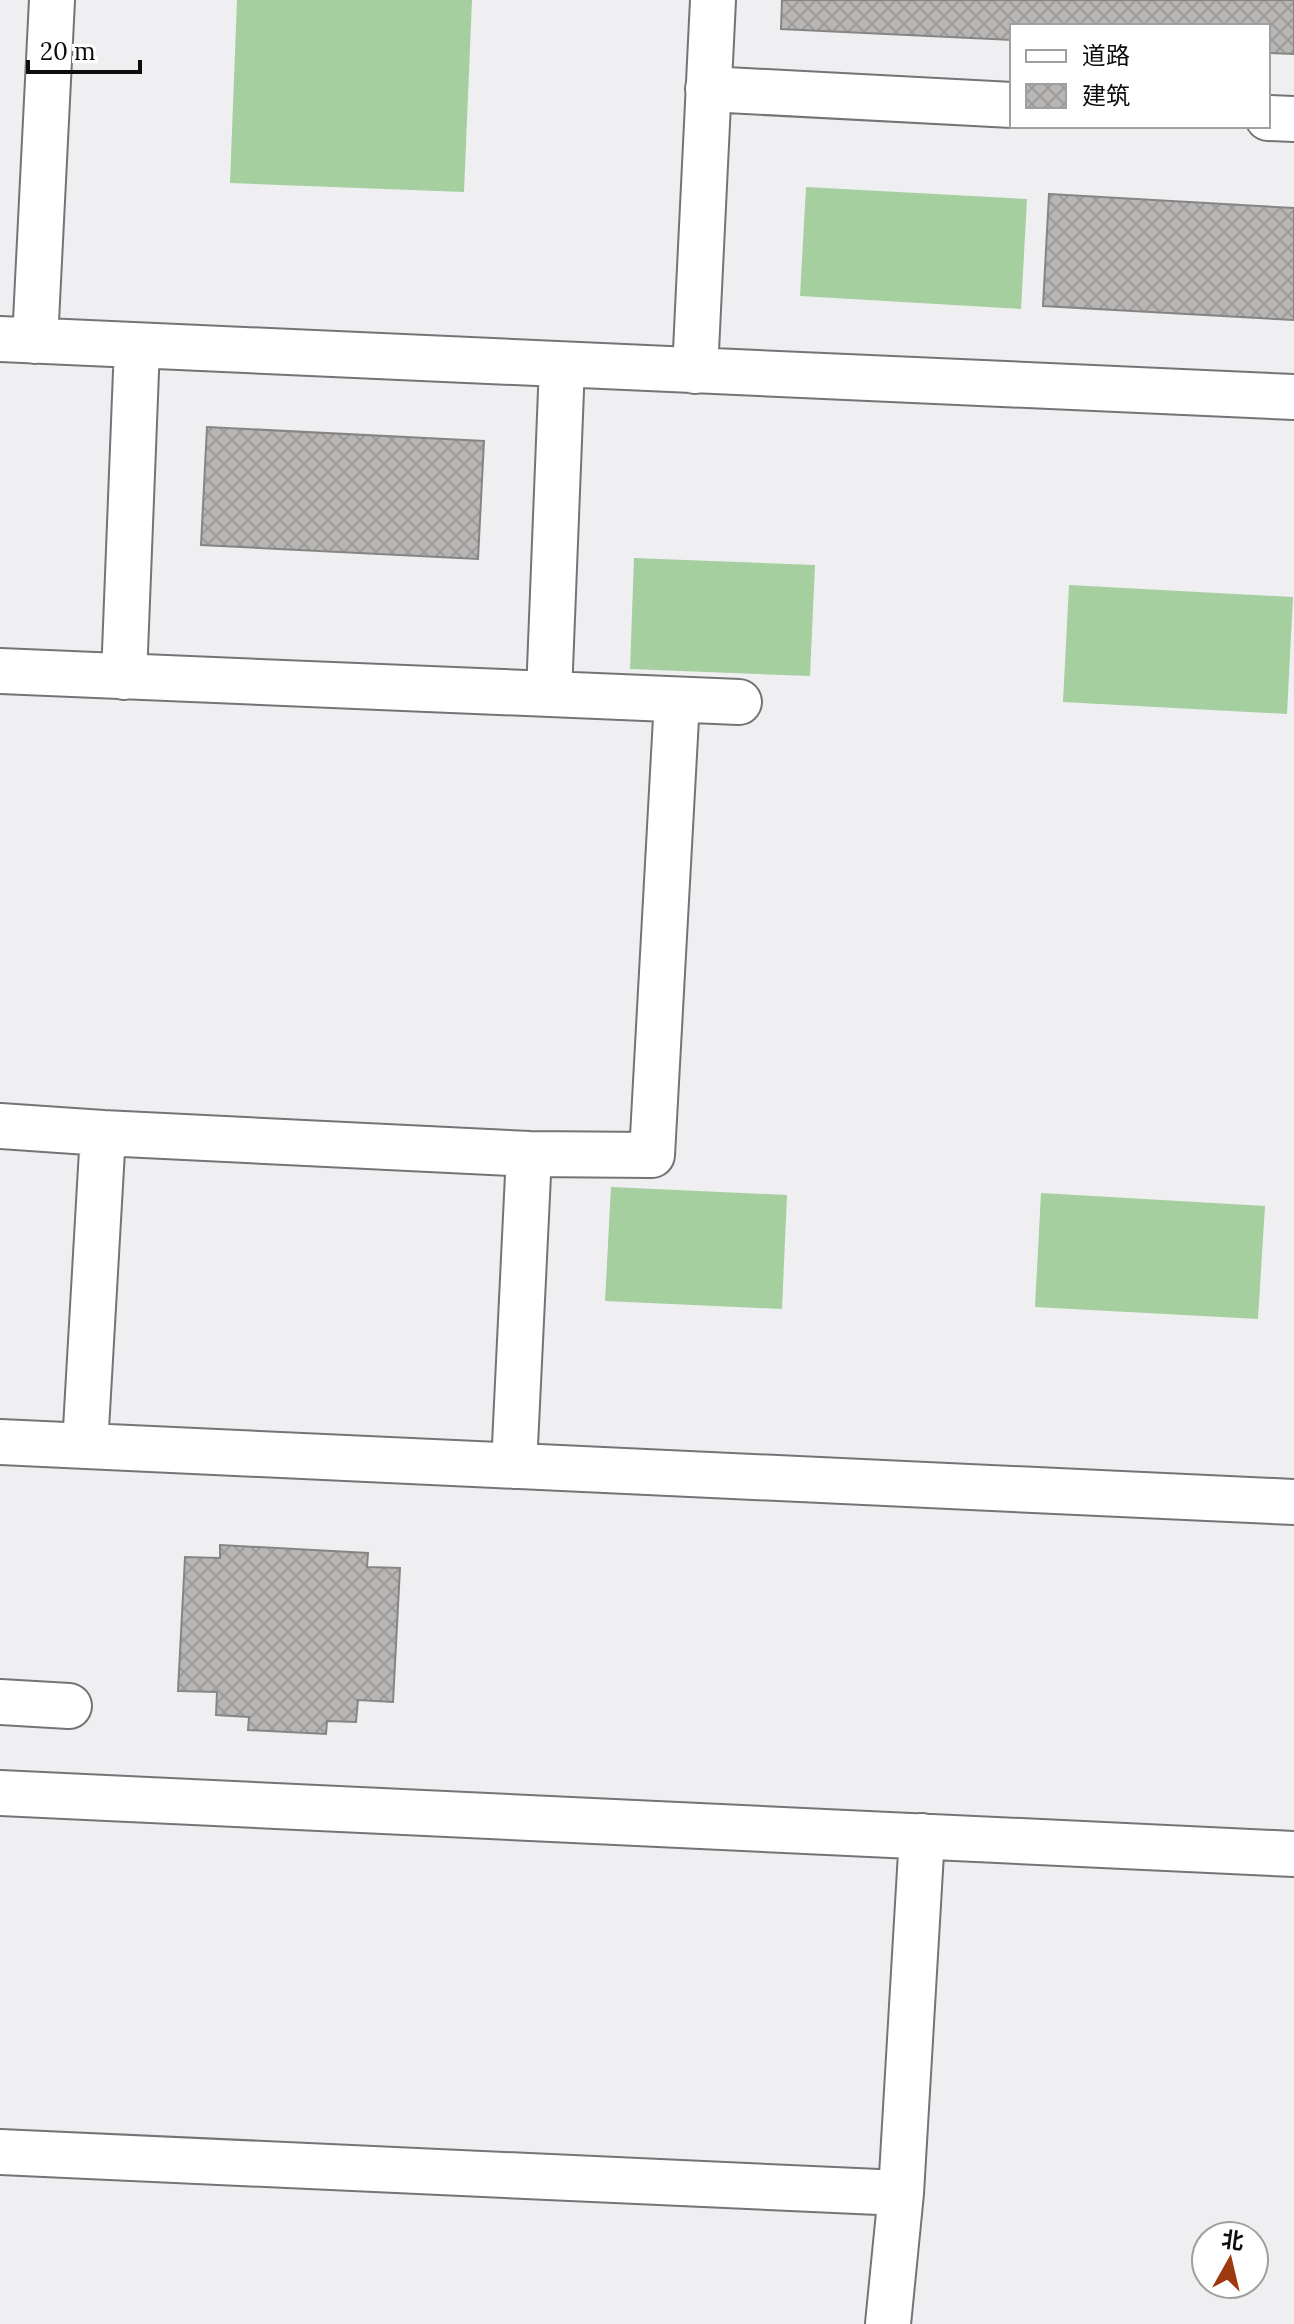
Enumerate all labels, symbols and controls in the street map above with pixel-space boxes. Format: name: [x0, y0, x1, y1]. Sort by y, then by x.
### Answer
scale bar: [28, 24, 140, 74]
legend: [1010, 24, 1270, 128]
text: 20 m: [40, 36, 96, 67]
text: 道路: [1082, 40, 1130, 71]
text: 建筑: [1082, 80, 1130, 111]
north arrow: [1190, 2220, 1270, 2300]
text: 北: [1220, 2225, 1246, 2256]

